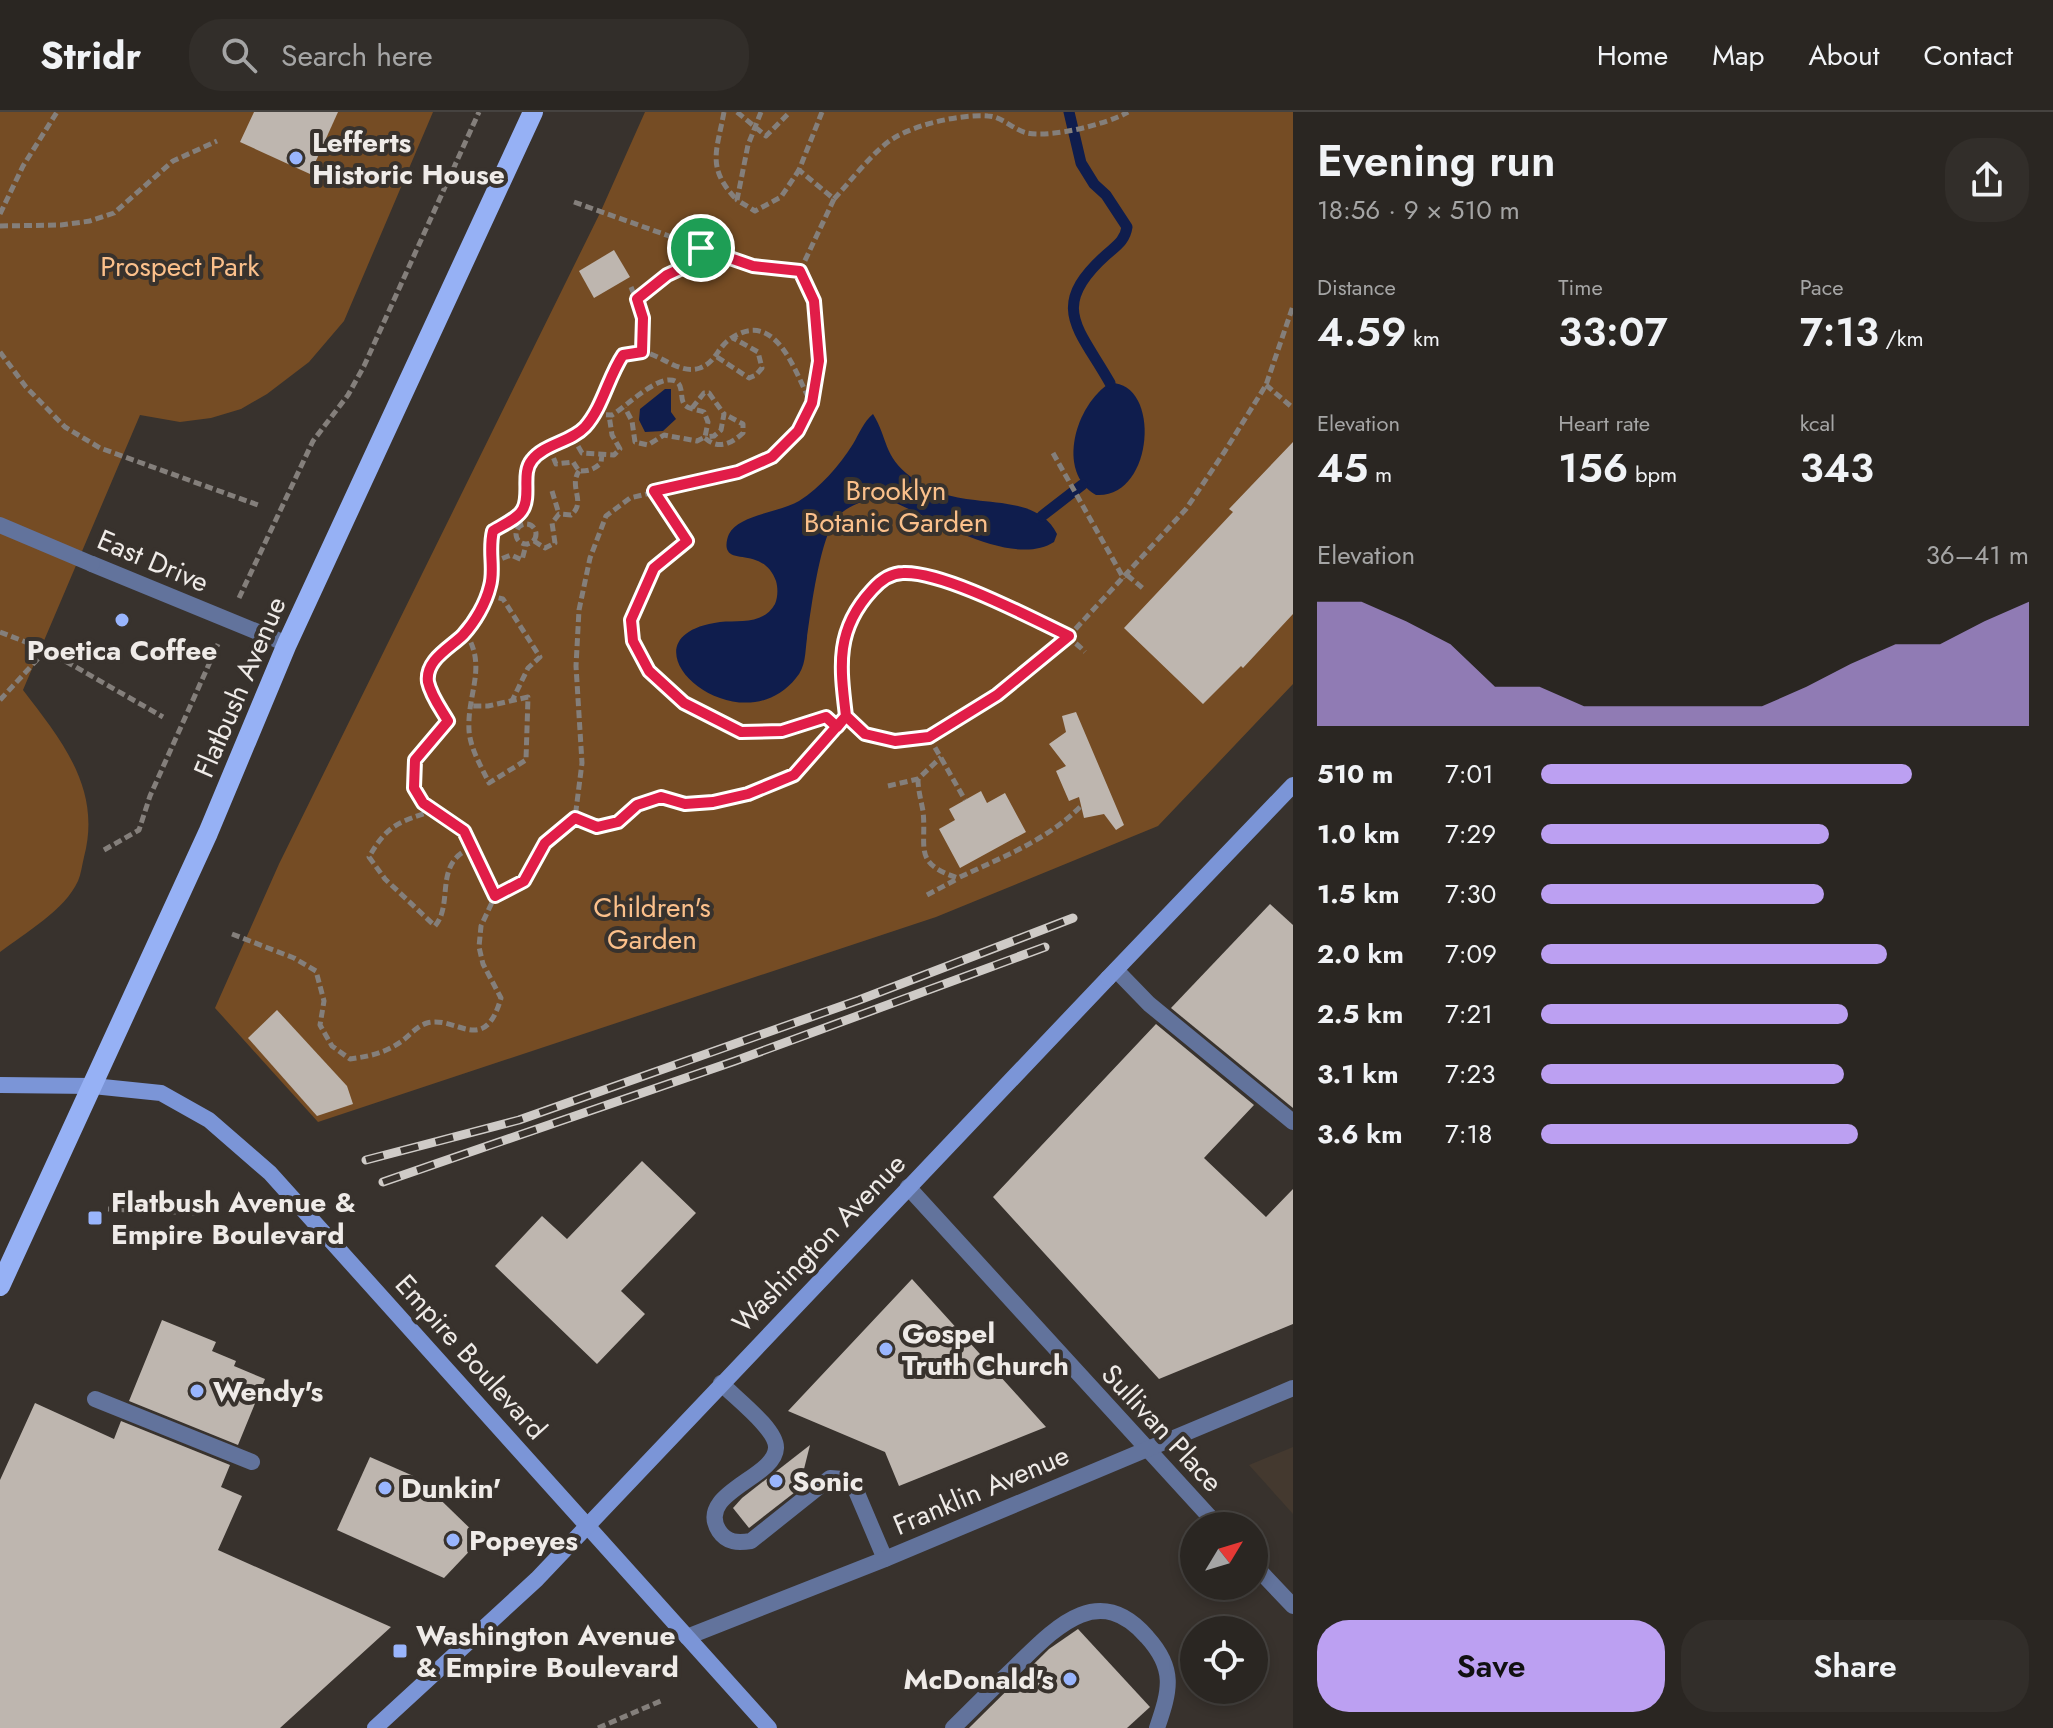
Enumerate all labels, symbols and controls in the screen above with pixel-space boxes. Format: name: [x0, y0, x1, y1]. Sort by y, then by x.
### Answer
search box: [189, 19, 749, 91]
text: Stridr: [40, 28, 141, 83]
icon: search: [217, 33, 261, 77]
text: Search here: [281, 34, 433, 77]
text: Home: [1597, 35, 1668, 76]
text: Map: [1712, 35, 1764, 76]
text: About: [1808, 35, 1880, 76]
text: Contact: [1924, 35, 2013, 76]
place label: Lefferts Historic House: [312, 122, 505, 195]
text: Evening run: [1317, 129, 1556, 193]
button: share: [1945, 138, 2029, 222]
marker: Lefferts Historic House: [287, 149, 305, 167]
text: 18:56 · 9 × 510 m: [1317, 191, 1520, 229]
pin: [667, 214, 735, 282]
icon: arrive: [679, 226, 723, 270]
park label: Prospect Park: [100, 246, 260, 287]
text: Distance: [1317, 271, 1396, 303]
text: Time: [1558, 271, 1603, 303]
text: Pace: [1800, 271, 1843, 303]
text: 4.59: [1317, 303, 1406, 361]
text: 33:07: [1558, 303, 1668, 361]
text: 7:13: [1800, 303, 1879, 361]
text: km: [1406, 322, 1440, 354]
text: /km: [1879, 322, 1924, 354]
text: Elevation: [1317, 407, 1400, 439]
text: Heart rate: [1558, 407, 1650, 439]
text: kcal: [1800, 407, 1835, 439]
text: 45: [1317, 439, 1368, 497]
text: 156: [1558, 439, 1628, 497]
text: 343: [1800, 439, 1874, 497]
text: m: [1368, 458, 1392, 490]
text: bpm: [1628, 458, 1677, 490]
park label: Brooklyn Botanic Garden: [804, 470, 988, 543]
street label: East Drive: [91, 519, 215, 603]
text: Elevation: [1317, 536, 1415, 574]
text: 36–41 m: [1926, 536, 2029, 574]
street label: Flatbush Avenue: [183, 590, 297, 784]
marker: Poetica Coffee: [113, 611, 131, 629]
place label: Poetica Coffee: [27, 630, 217, 671]
text: 510 m: [1317, 755, 1393, 793]
text: 7:01: [1445, 755, 1494, 793]
text: 1.0 km: [1317, 815, 1400, 853]
text: 7:29: [1445, 815, 1496, 853]
text: 1.5 km: [1317, 875, 1400, 913]
text: 7:30: [1445, 875, 1496, 913]
park label: Children's Garden: [593, 887, 711, 960]
text: 2.0 km: [1317, 935, 1404, 973]
text: 7:09: [1445, 935, 1497, 973]
text: 2.5 km: [1317, 995, 1403, 1033]
text: 7:21: [1445, 995, 1493, 1033]
text: 3.1 km: [1317, 1055, 1398, 1093]
text: 7:23: [1445, 1055, 1495, 1093]
text: 3.6 km: [1317, 1115, 1403, 1153]
text: 7:18: [1445, 1115, 1492, 1153]
street label: Washington Avenue: [723, 1144, 915, 1342]
place label: Flatbush Avenue & Empire Boulevard: [111, 1182, 356, 1255]
marker: Flatbush Avenue & Empire Boulevard: [86, 1209, 104, 1227]
street label: Empire Boulevard: [386, 1265, 556, 1449]
place label: Gospel Truth Church: [902, 1313, 1069, 1386]
marker: Gospel Truth Church: [877, 1340, 895, 1358]
street label: Sullivan Place: [1092, 1355, 1232, 1501]
place label: Wendy's: [213, 1371, 323, 1412]
marker: Wendy's: [188, 1382, 206, 1400]
street label: Franklin Avenue: [887, 1434, 1075, 1546]
place label: Sonic: [792, 1461, 864, 1502]
place label: Dunkin': [401, 1468, 501, 1509]
marker: Sonic: [767, 1472, 785, 1490]
marker: Dunkin': [376, 1479, 394, 1497]
north arrow: [1180, 1512, 1268, 1600]
map controls: [1180, 1512, 1268, 1704]
place label: Popeyes: [469, 1520, 578, 1561]
marker: Popeyes: [444, 1531, 462, 1549]
place label: Washington Avenue & Empire Boulevard: [416, 1615, 679, 1688]
button: locate: [1180, 1616, 1268, 1704]
button: Save: [1317, 1620, 1665, 1712]
button: Share: [1681, 1620, 2029, 1712]
marker: Washington Avenue & Empire Boulevard: [391, 1642, 409, 1660]
place label: McDonald's: [904, 1659, 1054, 1700]
marker: McDonald's: [1061, 1670, 1079, 1688]

